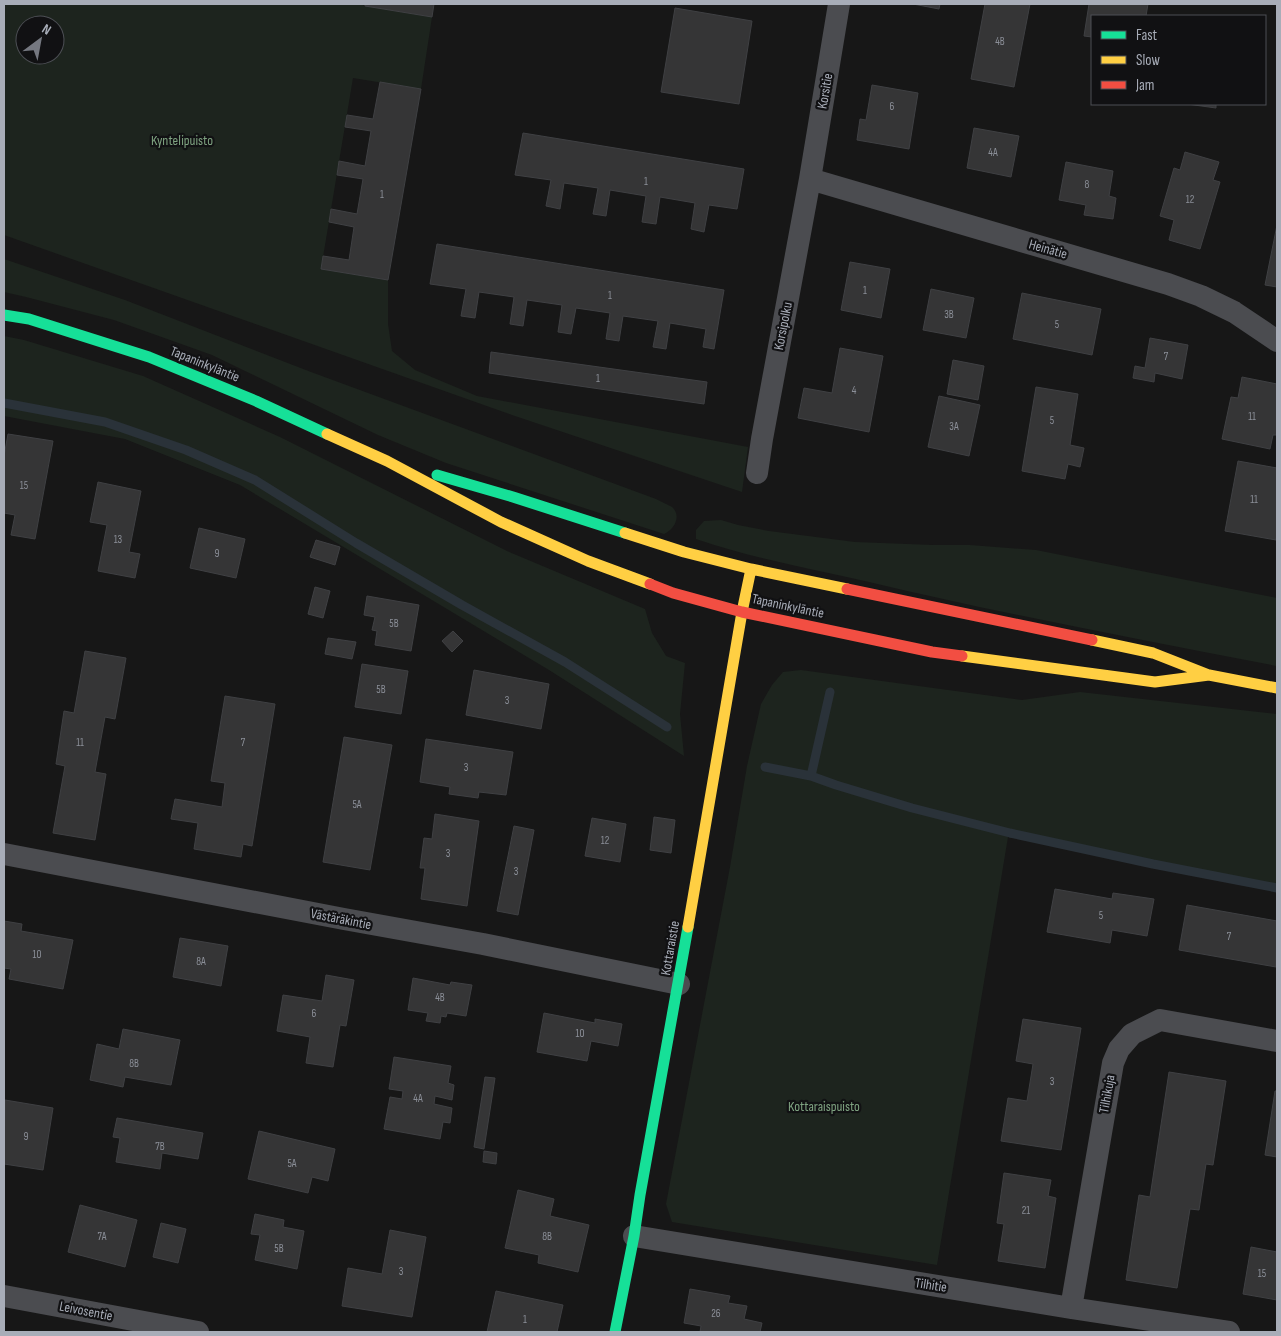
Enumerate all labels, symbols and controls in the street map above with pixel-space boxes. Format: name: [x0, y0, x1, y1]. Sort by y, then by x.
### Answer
north arrow: [15, 15, 65, 65]
legend: [1091, 15, 1266, 105]
text: N: [39, 20, 54, 39]
text: Fast: [1136, 26, 1158, 45]
house number: 4B: [995, 35, 1005, 48]
text: Slow: [1136, 51, 1160, 70]
street label: Korsitie: [814, 72, 836, 110]
text: Jam: [1135, 76, 1154, 95]
house number: 6: [890, 100, 895, 113]
park label: Kyntelipuisto: [151, 132, 213, 149]
house number: 4A: [988, 146, 998, 159]
house number: 1: [644, 175, 648, 188]
house number: 8: [1085, 178, 1090, 191]
house number: 1: [380, 188, 384, 201]
house number: 12: [1186, 193, 1195, 206]
street label: Heinätie: [1027, 235, 1069, 263]
house number: 1: [863, 284, 867, 297]
house number: 1: [608, 289, 612, 302]
street label: Korsipolku: [770, 300, 796, 352]
house number: 3B: [944, 308, 954, 321]
house number: 5: [1055, 318, 1059, 331]
street label: Tapaninkyläntie: [168, 342, 242, 386]
house number: 7: [1164, 350, 1169, 363]
house number: 1: [596, 372, 600, 385]
house number: 4: [852, 384, 857, 397]
house number: 11: [1248, 410, 1256, 423]
house number: 5: [1050, 414, 1054, 427]
house number: 3A: [949, 420, 959, 433]
house number: 15: [20, 479, 28, 492]
house number: 11: [1250, 493, 1258, 506]
house number: 13: [114, 533, 123, 546]
house number: 9: [215, 547, 220, 560]
street label: Tapaninkyläntie: [750, 590, 826, 622]
house number: 5B: [389, 617, 399, 630]
house number: 5B: [376, 683, 386, 696]
house number: 3: [505, 694, 510, 707]
house number: 11: [76, 736, 84, 749]
house number: 7: [241, 736, 246, 749]
house number: 3: [464, 761, 469, 774]
house number: 5A: [352, 798, 362, 811]
house number: 12: [601, 834, 610, 847]
house number: 3: [446, 847, 451, 860]
house number: 3: [514, 865, 519, 878]
street label: Västäräkintie: [309, 905, 373, 933]
house number: 5: [1099, 909, 1103, 922]
street label: Kottaraistie: [657, 919, 683, 977]
house number: 7: [1227, 930, 1232, 943]
house number: 10: [33, 948, 41, 961]
house number: 8A: [196, 955, 206, 968]
house number: 4B: [435, 991, 445, 1004]
house number: 6: [312, 1007, 317, 1020]
house number: 10: [576, 1027, 584, 1040]
house number: 8B: [129, 1057, 139, 1070]
street label: Tilhikuja: [1095, 1074, 1119, 1114]
house number: 3: [1050, 1075, 1055, 1088]
house number: 4A: [413, 1092, 423, 1105]
park label: Kottaraispuisto: [788, 1098, 860, 1115]
house number: 9: [24, 1130, 29, 1143]
house number: 7B: [155, 1140, 165, 1153]
house number: 5A: [287, 1157, 297, 1170]
house number: 21: [1022, 1204, 1030, 1217]
house number: 7A: [98, 1230, 107, 1243]
house number: 8B: [542, 1230, 552, 1243]
house number: 5B: [274, 1242, 284, 1255]
house number: 3: [399, 1265, 404, 1278]
house number: 15: [1258, 1267, 1266, 1280]
street label: Tilhitie: [914, 1274, 948, 1296]
street label: Leivosentie: [58, 1298, 114, 1324]
house number: 26: [711, 1307, 721, 1320]
house number: 1: [523, 1313, 527, 1326]

